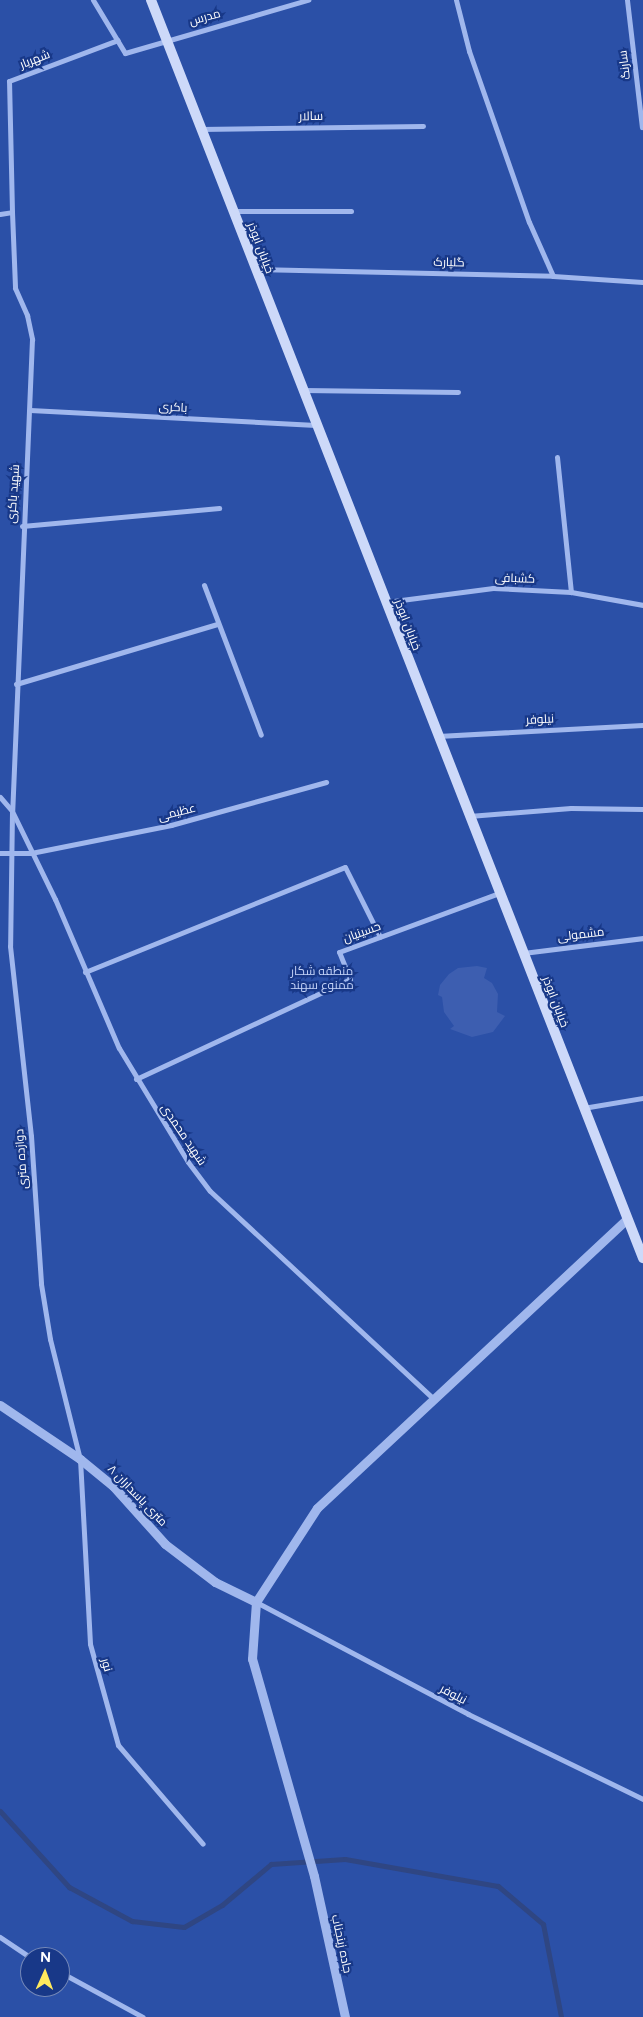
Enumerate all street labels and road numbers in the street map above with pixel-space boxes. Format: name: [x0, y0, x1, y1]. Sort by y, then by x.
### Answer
street label: مدرس: [188, 7, 222, 29]
street label: شهریار: [18, 48, 52, 72]
street label: سارنگ: [616, 49, 634, 81]
street label: سالار: [299, 110, 323, 124]
street label: خیابان ابوذر: [244, 220, 276, 276]
street label: گلپارک: [433, 256, 465, 270]
street label: باکری: [158, 400, 188, 416]
street label: شهید باکری: [5, 464, 23, 524]
street label: کشبافی: [495, 571, 535, 587]
street label: خیابان ابوذر: [391, 597, 423, 653]
street label: نیلوفر: [526, 712, 554, 728]
street label: عظیمی: [157, 801, 197, 825]
street label: حسینیان: [341, 920, 383, 946]
street label: مشمولی: [557, 925, 605, 945]
street label: خیابان ابوذر: [539, 974, 571, 1030]
street label: شهید محمدی: [157, 1102, 209, 1168]
street label: دوازده متری: [13, 1129, 31, 1189]
street label: ۸ متری پاسداران: [104, 1462, 170, 1530]
street label: نور: [97, 1657, 115, 1673]
street label: نیلوفر: [437, 1682, 469, 1708]
street label: جاده زینجناب: [328, 1913, 354, 1975]

